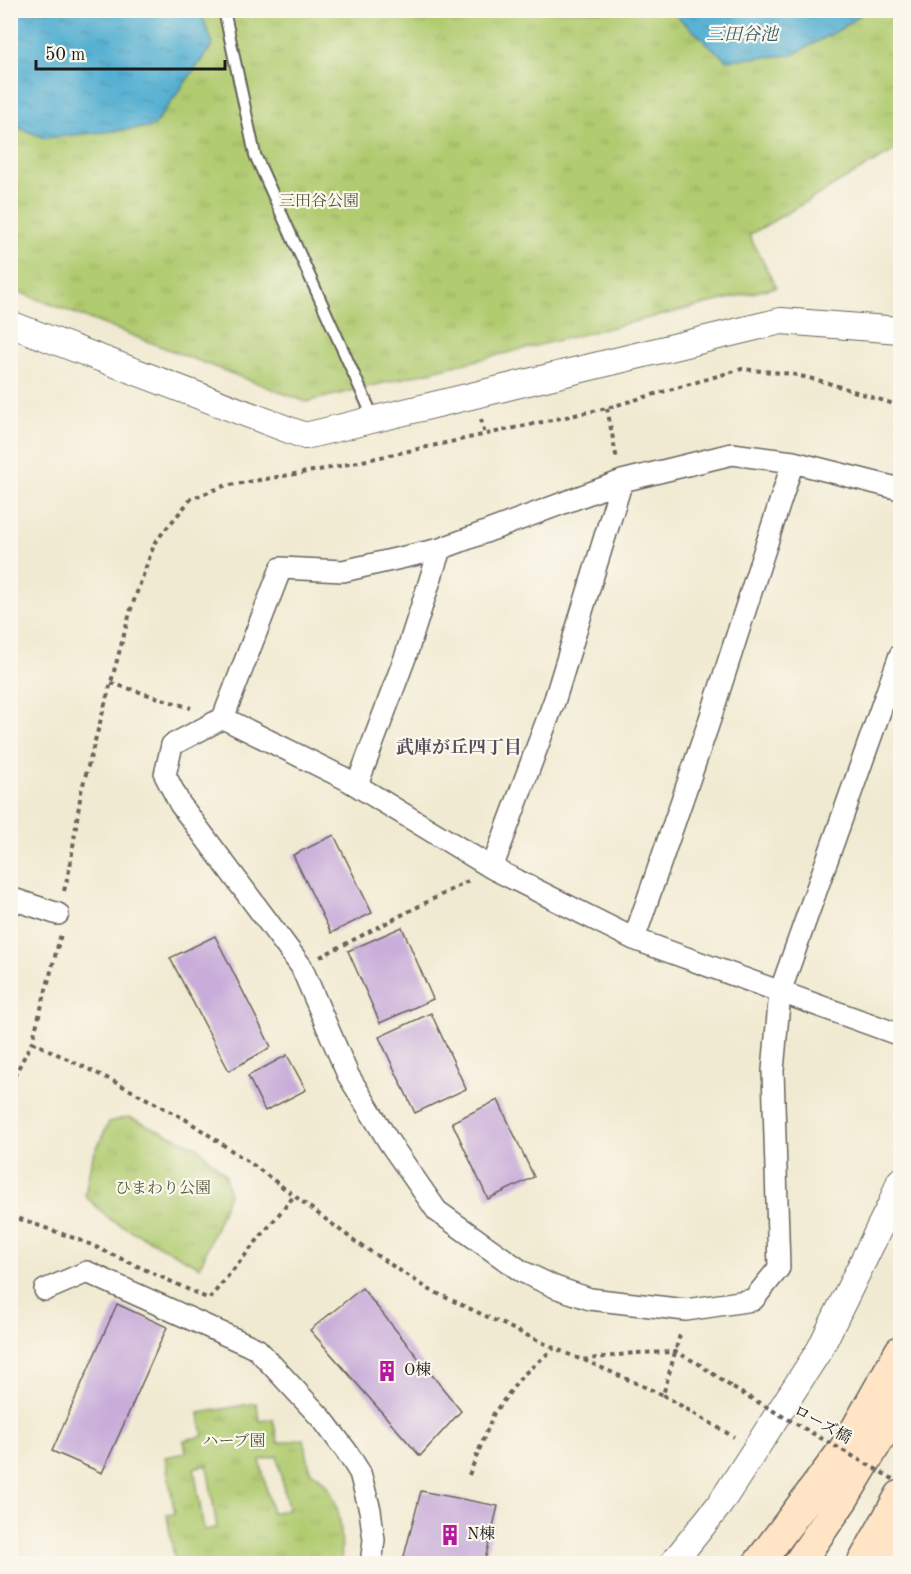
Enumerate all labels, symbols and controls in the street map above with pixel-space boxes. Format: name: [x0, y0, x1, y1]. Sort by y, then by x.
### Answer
water label: 三田谷池: [706, 25, 780, 44]
scale bar: [36, 33, 225, 71]
text: 50 m: [45, 46, 85, 64]
park label: 三田谷公園: [279, 192, 359, 210]
district label: 武庫が丘四丁目: [396, 737, 522, 757]
park label: ひまわり公園: [115, 1179, 211, 1197]
building icon: O棟: [375, 1359, 399, 1383]
place label: O棟: [404, 1361, 431, 1379]
street label: ローズ橋: [790, 1401, 854, 1447]
park label: ハーブ園: [202, 1432, 266, 1450]
building icon: N棟: [438, 1523, 462, 1547]
place label: N棟: [467, 1525, 495, 1543]

